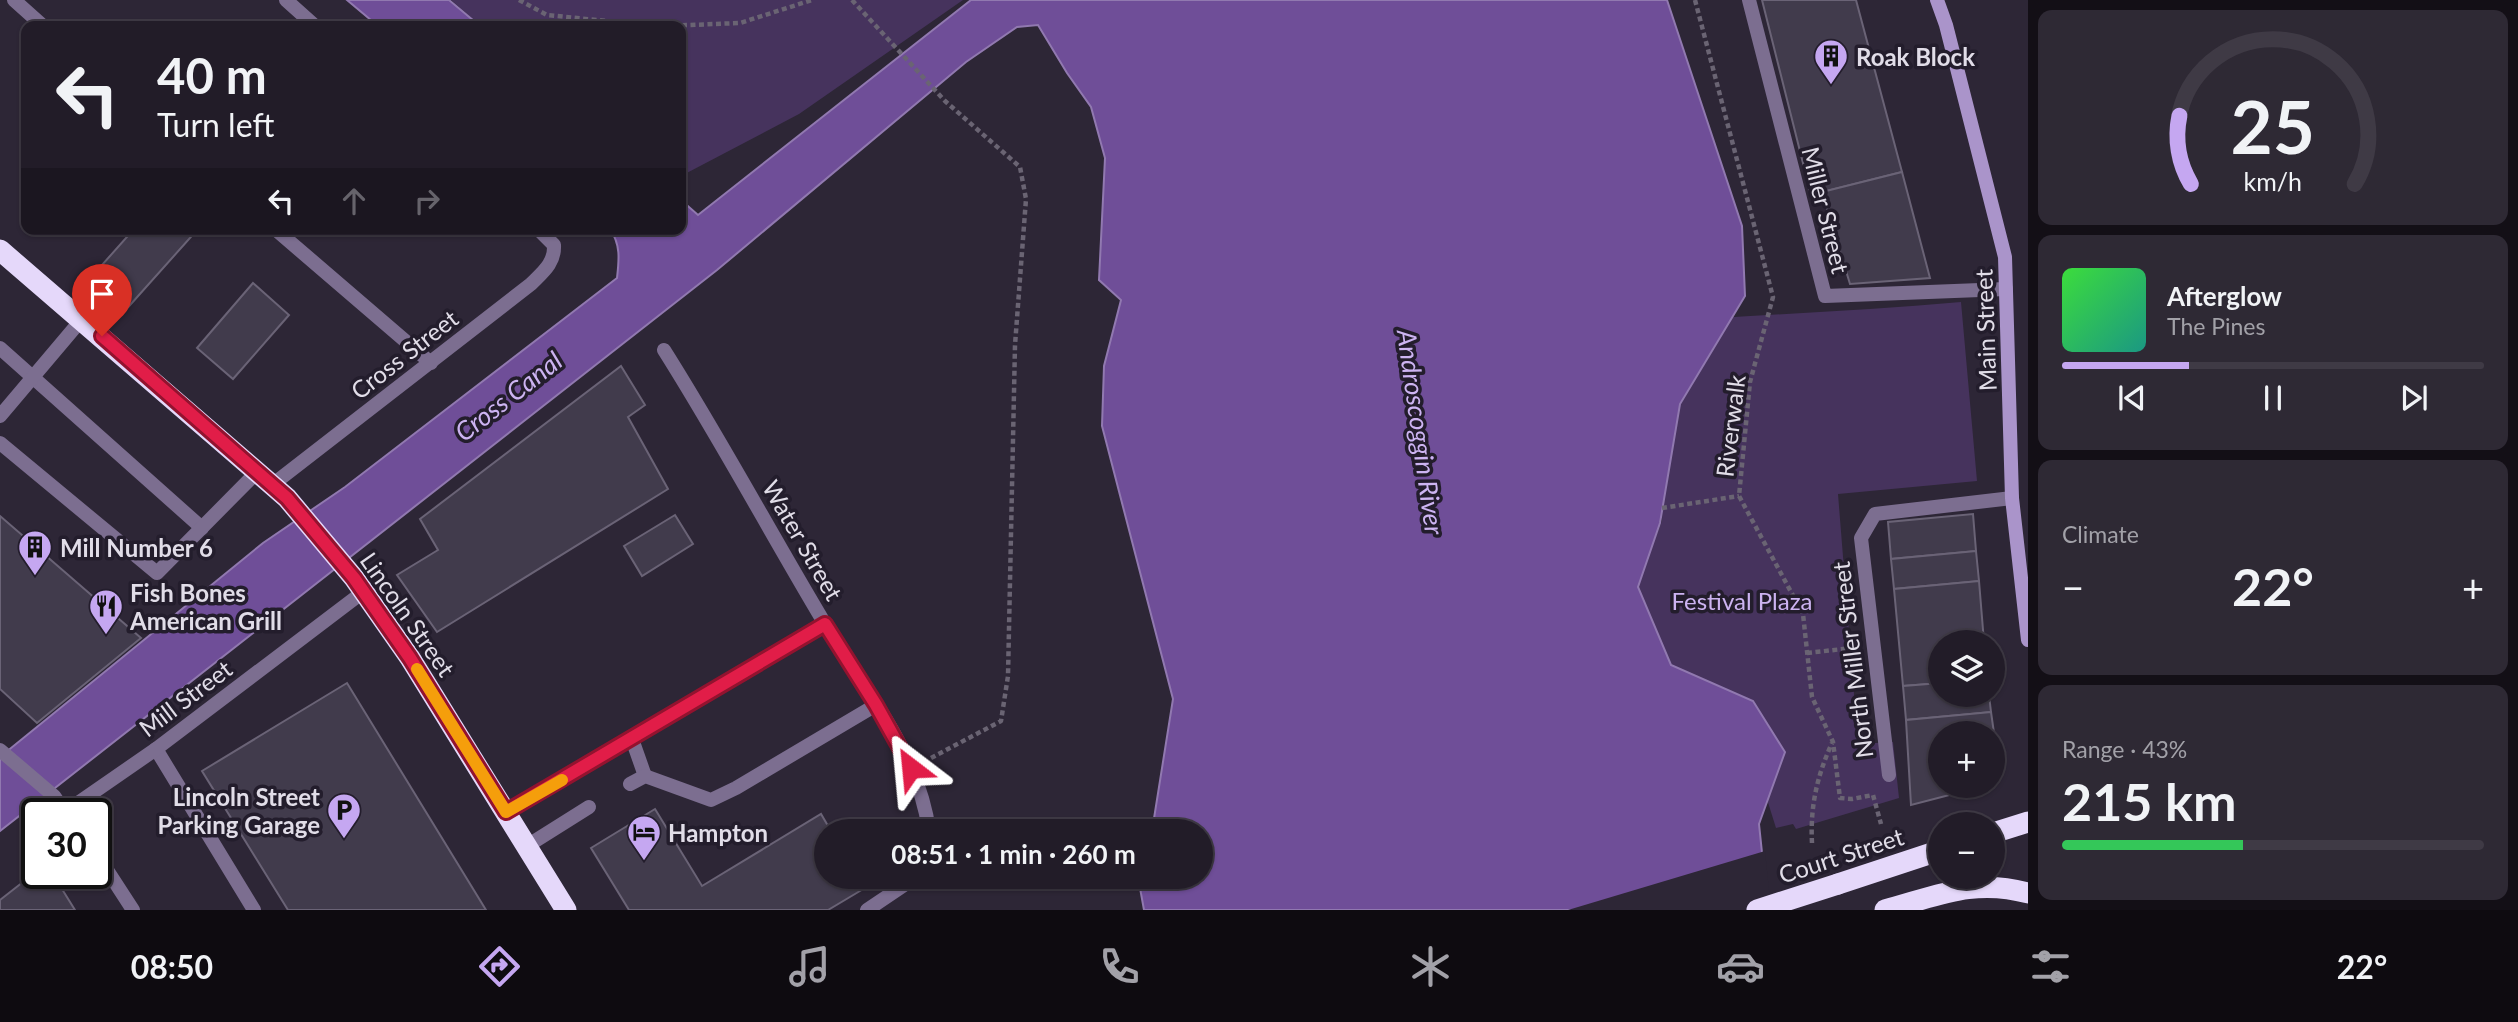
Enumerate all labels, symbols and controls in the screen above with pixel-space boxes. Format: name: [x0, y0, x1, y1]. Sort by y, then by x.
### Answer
building icon: Roak Block: [1812, 37, 1850, 86]
place label: Roak Block: [1856, 42, 1975, 71]
text: 40 m: [157, 46, 267, 104]
icon: left: [42, 49, 133, 140]
text: 25: [2231, 82, 2315, 170]
text: Turn left: [157, 105, 274, 144]
street label: Miller Street: [1796, 144, 1856, 277]
text: km/h: [2244, 165, 2302, 195]
icon: left: [262, 182, 300, 220]
icon: ahead: [335, 182, 373, 220]
icon: right: [408, 182, 446, 220]
pin: [72, 264, 132, 336]
street label: Main Street: [1968, 268, 2002, 392]
icon: arrive: [83, 275, 121, 313]
text: Afterglow: [2167, 280, 2282, 312]
street label: Cross Street: [345, 303, 464, 405]
text: The Pines: [2167, 312, 2265, 340]
water label: Androscoggin River: [1391, 326, 1451, 538]
water label: Cross Canal: [448, 344, 568, 448]
street label: Riverwalk: [1709, 373, 1751, 479]
icon: previous: [2113, 379, 2151, 417]
icon: pause: [2254, 379, 2292, 417]
icon: next: [2395, 379, 2433, 417]
street label: Water Street: [757, 475, 849, 606]
text: Climate: [2062, 520, 2139, 548]
building icon: Mill Number 6: [16, 528, 54, 577]
place label: Mill Number 6: [60, 533, 213, 562]
street label: Lincoln Street: [355, 546, 462, 682]
text: 22°: [2232, 555, 2314, 617]
street label: North Miller Street: [1826, 560, 1878, 760]
text: −: [2062, 564, 2084, 610]
text: +: [2462, 564, 2484, 610]
place label: Fish Bones American Grill: [129, 578, 282, 635]
park label: Festival Plaza: [1672, 586, 1812, 615]
restaurant icon: Fish Bones American Grill: [87, 587, 125, 636]
map controls: [1928, 630, 2005, 889]
button: layers: [1928, 630, 2005, 707]
street label: Mill Street: [133, 654, 237, 742]
button: +: [1928, 721, 2005, 798]
position arrow: [874, 731, 948, 805]
text: Range · 43%: [2062, 735, 2187, 763]
text: 215 km: [2062, 770, 2236, 832]
place label: Lincoln Street Parking Garage: [158, 782, 320, 839]
parking icon: Lincoln Street Parking Garage: [325, 791, 363, 840]
speed limit sign: 30: [21, 798, 112, 889]
button: −: [1928, 812, 2005, 889]
hotel icon: Hampton: [625, 813, 663, 862]
place label: Hampton: [668, 818, 768, 847]
street label: Court Street: [1775, 821, 1907, 889]
text: 08:51 · 1 min · 260 m: [891, 838, 1136, 870]
icon: directions: [475, 942, 524, 991]
icon: music: [785, 942, 834, 991]
icon: phone: [1095, 942, 1144, 991]
icon: climate: [1406, 942, 1455, 991]
icon: car: [1716, 942, 1765, 991]
icon: filters: [2026, 942, 2075, 991]
text: 08:50: [131, 947, 213, 986]
text: 22°: [2337, 947, 2387, 986]

